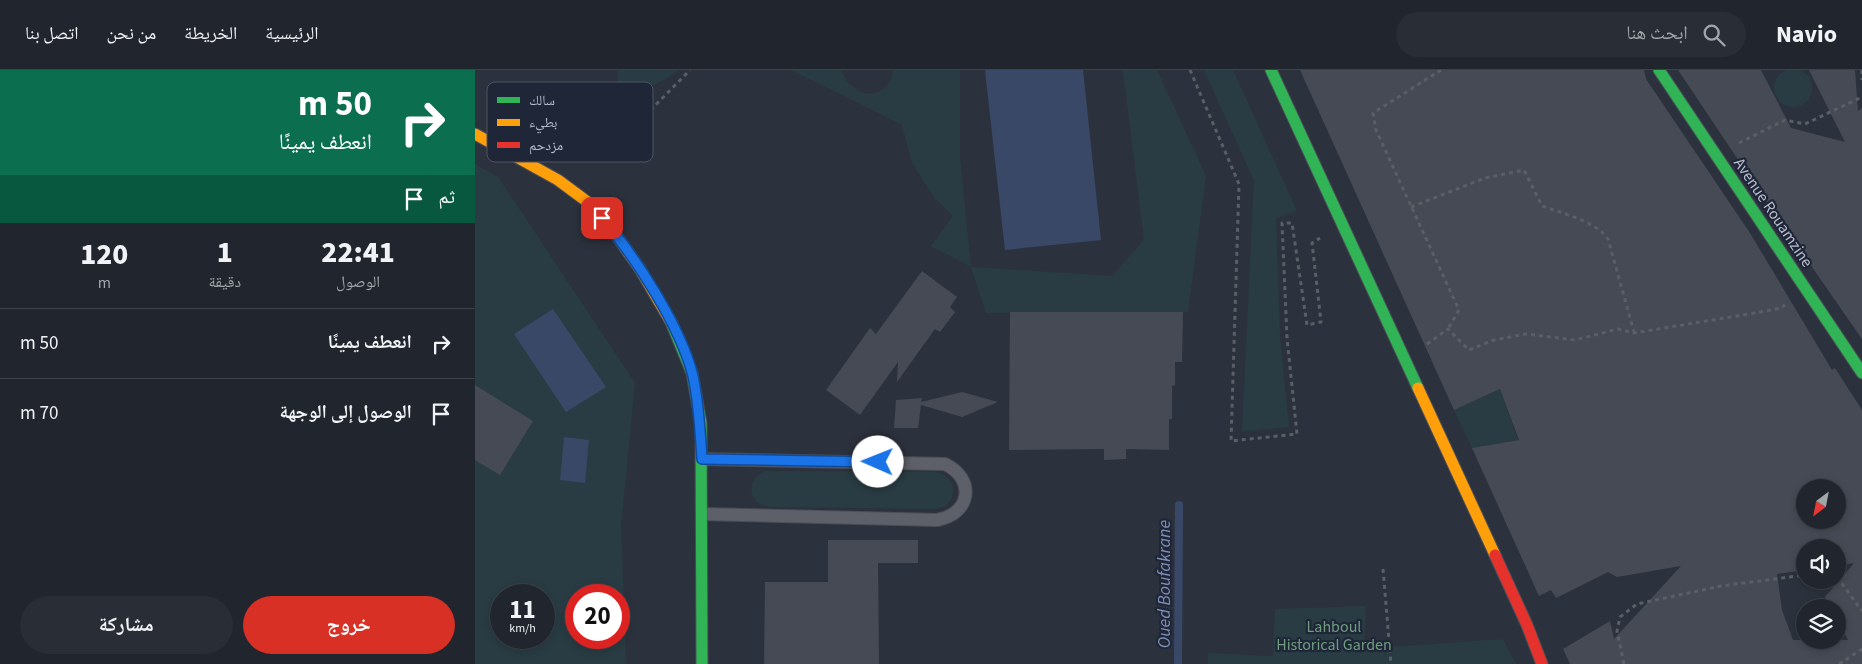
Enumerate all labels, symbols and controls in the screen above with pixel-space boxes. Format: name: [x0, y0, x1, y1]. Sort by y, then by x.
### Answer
search box: [1396, 12, 1746, 57]
text: Navio: [1776, 17, 1837, 52]
text: ابحث هنا: [1626, 20, 1688, 47]
text: اتصل بنا: [25, 21, 78, 46]
text: من نحن: [106, 21, 156, 46]
text: الخريطة: [184, 21, 237, 46]
text: الرئيسية: [265, 21, 319, 46]
icon: search: [1700, 21, 1728, 49]
text: 50 m: [298, 79, 372, 129]
legend: [487, 82, 653, 162]
icon: right: [390, 90, 455, 155]
text: سالك: [529, 91, 555, 111]
text: بطيء: [529, 113, 558, 134]
text: انعطف يمينًا: [279, 126, 372, 158]
text: مزدحم: [529, 136, 563, 156]
street label: Avenue Rouamzine: [1728, 154, 1818, 272]
text: ثم: [438, 184, 455, 211]
icon: arrive: [400, 185, 428, 213]
pin: [581, 197, 623, 239]
icon: arrive: [588, 204, 616, 232]
text: 1: [217, 231, 233, 274]
text: 22:41: [321, 231, 395, 274]
text: 120: [80, 233, 128, 276]
text: دقيقة: [209, 271, 241, 293]
text: الوصول: [336, 271, 380, 293]
text: m: [98, 272, 111, 294]
text: انعطف يمينًا: [328, 329, 412, 356]
text: 50 m: [20, 330, 58, 357]
icon: right: [427, 330, 455, 358]
text: الوصول إلى الوجهة: [279, 399, 412, 426]
text: 70 m: [20, 400, 58, 427]
icon: arrive: [427, 400, 455, 428]
position arrow: [851, 435, 903, 487]
north arrow: [1796, 479, 1846, 529]
map controls: [1796, 479, 1846, 649]
water label: Oued Boufakrane: [1152, 519, 1177, 648]
button: sound: [1796, 539, 1846, 589]
speed limit sign: 20: [565, 584, 630, 649]
text: 11: [509, 592, 536, 628]
button: مشاركة: [20, 596, 233, 654]
button: خروج: [243, 596, 455, 654]
button: layers: [1796, 599, 1846, 649]
park label: Lahboul Historical Garden: [1276, 616, 1392, 656]
text: km/h: [509, 620, 536, 637]

